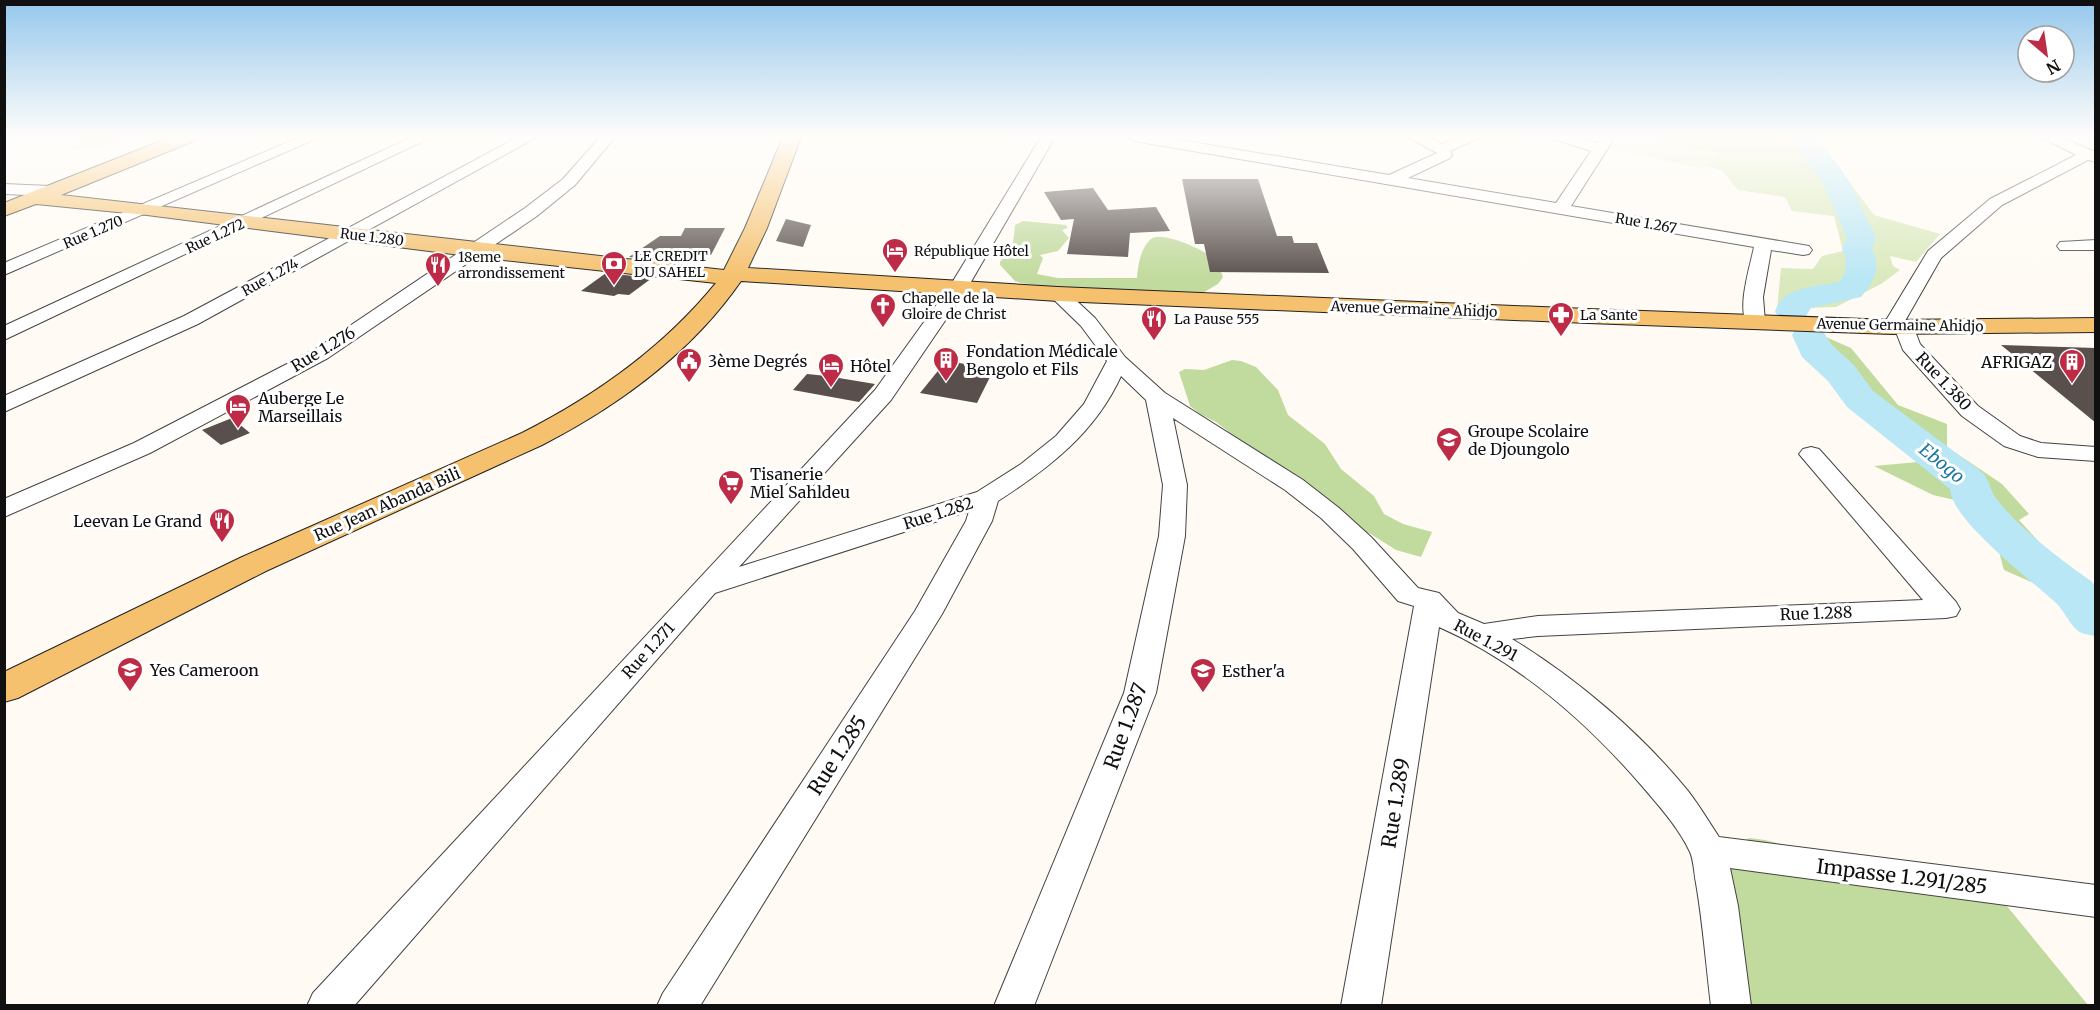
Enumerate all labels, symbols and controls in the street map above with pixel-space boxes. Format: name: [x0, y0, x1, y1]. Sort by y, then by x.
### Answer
north arrow: [2016, 24, 2076, 84]
text: N: [2043, 55, 2064, 79]
street label: Rue 1.267: [1614, 209, 1678, 237]
street label: Rue 1.270: [60, 211, 126, 253]
street label: Rue 1.272: [183, 215, 247, 257]
street label: Rue 1.280: [339, 224, 405, 250]
hotel icon: République Hôtel: [880, 236, 910, 274]
place label: République Hôtel: [914, 242, 1029, 260]
place label: LE CREDIT DU SAHEL: [634, 247, 708, 281]
place label: 18eme arrondissement: [458, 248, 566, 282]
bank icon: LE CREDIT DU SAHEL: [599, 249, 629, 287]
restaurant icon: 18eme arrondissement: [423, 250, 453, 288]
street label: Rue 1.274: [239, 254, 302, 300]
place label: Chapelle de la Gloire de Christ: [902, 289, 1007, 323]
church icon: Chapelle de la Gloire de Christ: [868, 291, 898, 329]
street label: Avenue Germaine Ahidjo: [1329, 297, 1498, 321]
pharmacy icon: La Sante: [1546, 300, 1576, 338]
restaurant icon: La Pause 555: [1139, 304, 1169, 342]
place label: La Sante: [1580, 306, 1638, 324]
place label: La Pause 555: [1174, 310, 1259, 328]
street label: Avenue Germaine Ahidjo: [1815, 315, 1984, 335]
street label: Rue 1.276: [287, 322, 359, 376]
place label: Fondation Médicale Bengolo et Fils: [966, 341, 1118, 379]
building icon: Fondation Médicale Bengolo et Fils: [931, 345, 961, 383]
public building icon: 3ème Degrés: [674, 346, 704, 384]
building icon: AFRIGAZ: [2057, 347, 2087, 385]
street label: Rue 1.380: [1912, 348, 1976, 414]
place label: 3ème Degrés: [708, 351, 807, 371]
hotel icon: Hôtel: [816, 351, 846, 389]
place label: AFRIGAZ: [1980, 352, 2052, 372]
place label: Hôtel: [850, 356, 891, 376]
place label: Auberge Le Marseillais: [257, 388, 344, 426]
hotel icon: Auberge Le Marseillais: [223, 392, 253, 430]
place label: Groupe Scolaire de Djoungolo: [1468, 421, 1589, 459]
school or university icon: Groupe Scolaire de Djoungolo: [1434, 425, 1464, 463]
water label: Ebogo: [1915, 438, 1969, 488]
street label: Rue Jean Abanda Bili: [311, 463, 463, 545]
place label: Tisanerie Miel Sahldeu: [750, 464, 850, 502]
supermarket icon: Tisanerie Miel Sahldeu: [716, 468, 746, 506]
street label: Rue 1.282: [901, 492, 975, 534]
restaurant icon: Leevan Le Grand: [207, 506, 237, 544]
place label: Leevan Le Grand: [73, 511, 202, 531]
street label: Rue 1.288: [1779, 602, 1853, 624]
street label: Rue 1.291: [1451, 615, 1521, 665]
street label: Rue 1.271: [617, 618, 679, 682]
school or university icon: Yes Cameroon: [115, 655, 145, 693]
school or university icon: Esther'a: [1188, 656, 1218, 694]
place label: Yes Cameroon: [149, 660, 259, 680]
place label: Esther'a: [1222, 661, 1285, 681]
street label: Rue 1.287: [1098, 680, 1152, 772]
street label: Rue 1.285: [802, 711, 872, 799]
street label: Rue 1.289: [1376, 756, 1414, 850]
street label: Impasse 1.291/285: [1815, 853, 1989, 899]

